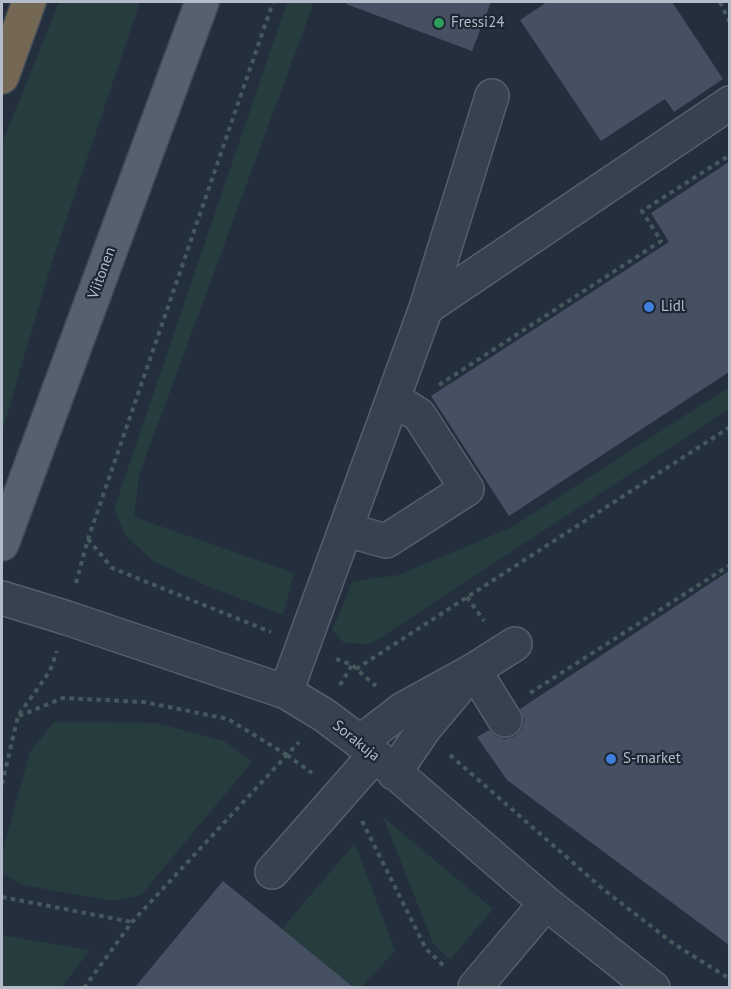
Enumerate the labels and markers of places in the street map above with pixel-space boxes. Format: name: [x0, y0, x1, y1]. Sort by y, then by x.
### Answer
place label: Fressi24: [451, 14, 504, 32]
marker: Fressi24: [432, 16, 446, 30]
place label: Lidl: [661, 298, 685, 316]
marker: Lidl: [642, 300, 656, 314]
place label: S-market: [623, 750, 681, 768]
marker: S-market: [604, 752, 618, 766]

